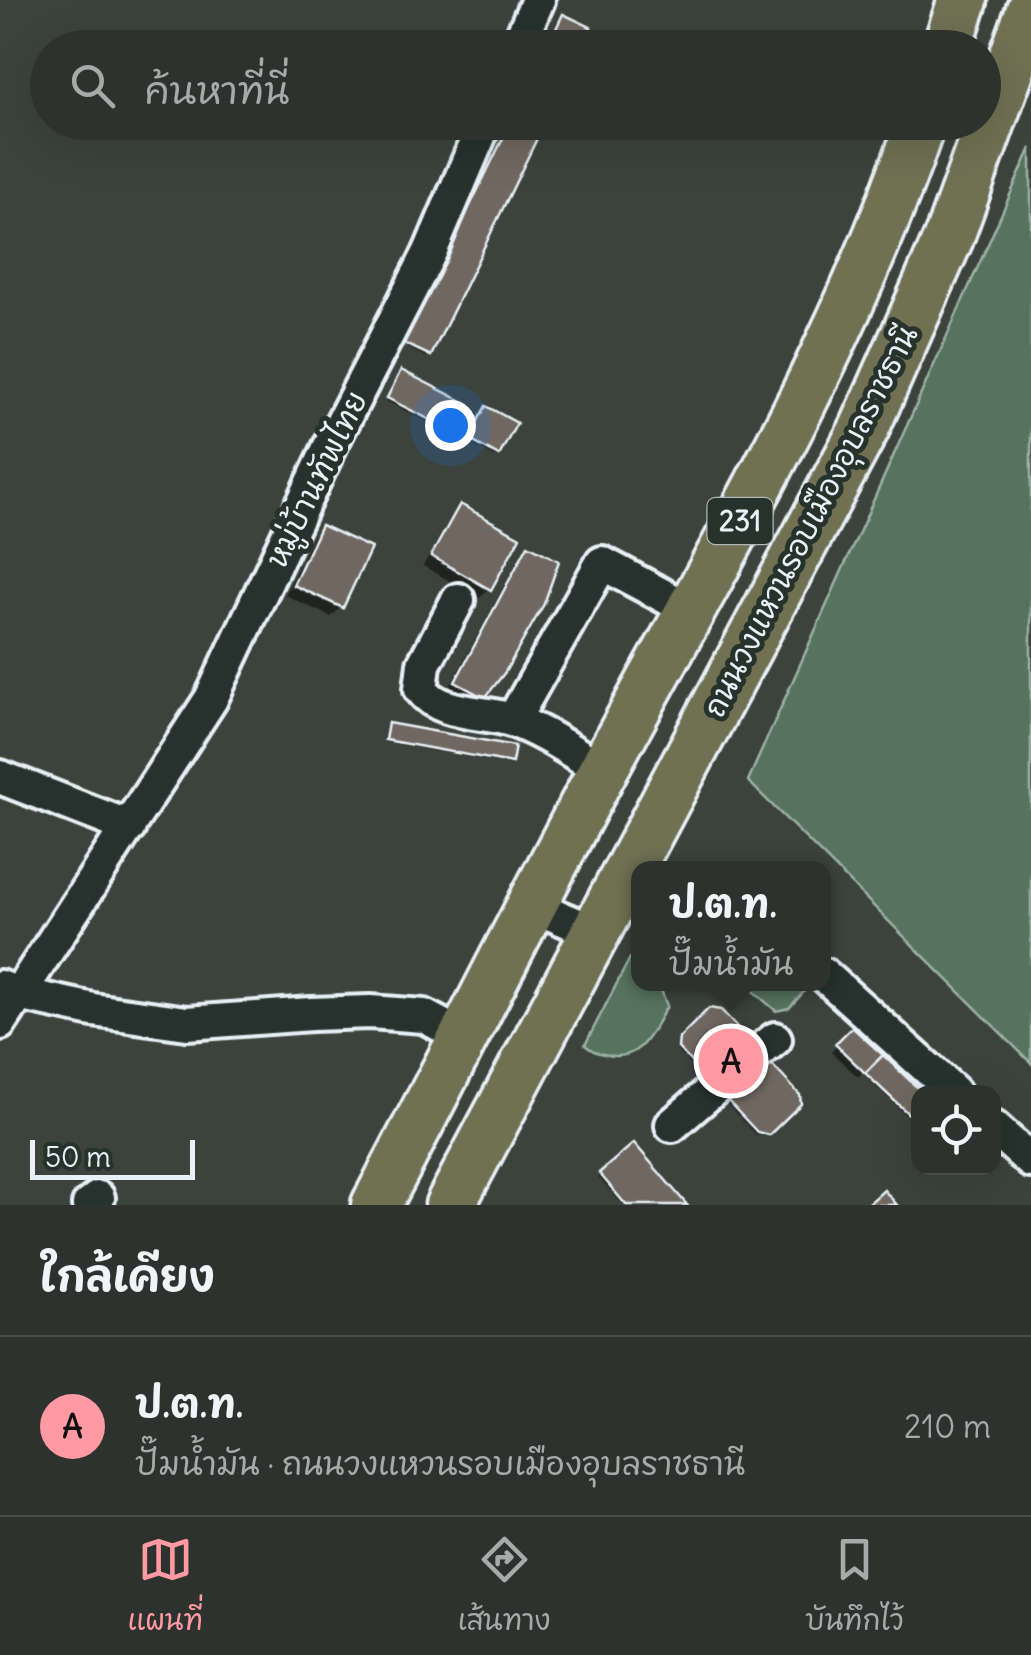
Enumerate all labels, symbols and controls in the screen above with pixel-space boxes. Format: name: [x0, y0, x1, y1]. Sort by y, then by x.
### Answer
search box: [30, 30, 1001, 140]
icon: search: [65, 58, 120, 113]
text: ค้นหาที่นี่: [145, 67, 289, 114]
street label: ถนนวงแหวนรอบเมืองอุบลราชธานี: [695, 319, 929, 725]
street label: หมู่บ้านทัพไทย: [257, 385, 379, 575]
your location: [425, 400, 476, 451]
road number: 231: [708, 498, 772, 544]
popup: [631, 861, 831, 991]
text: ป.ต.ท.: [669, 880, 777, 927]
text: ปั๊มน้ำมัน: [669, 943, 793, 984]
pin: A: [698, 1024, 764, 1098]
map controls: [911, 1085, 1001, 1175]
button: locate: [911, 1085, 1001, 1175]
scale bar: [30, 1135, 195, 1180]
text: 50 m: [45, 1139, 111, 1175]
text: ใกล้เคียง: [40, 1250, 215, 1302]
text: ป.ต.ท.: [135, 1380, 243, 1427]
text: A: [62, 1406, 83, 1447]
text: 210 m: [904, 1406, 991, 1447]
text: ปั๊มน้ำมัน · ถนนวงแหวนรอบเมืองอุบลราชธานี: [135, 1443, 745, 1484]
tab: แผนที่: [127, 1532, 203, 1641]
tab: เส้นทาง: [458, 1532, 550, 1641]
tab: บันทึกไว้: [805, 1532, 904, 1641]

